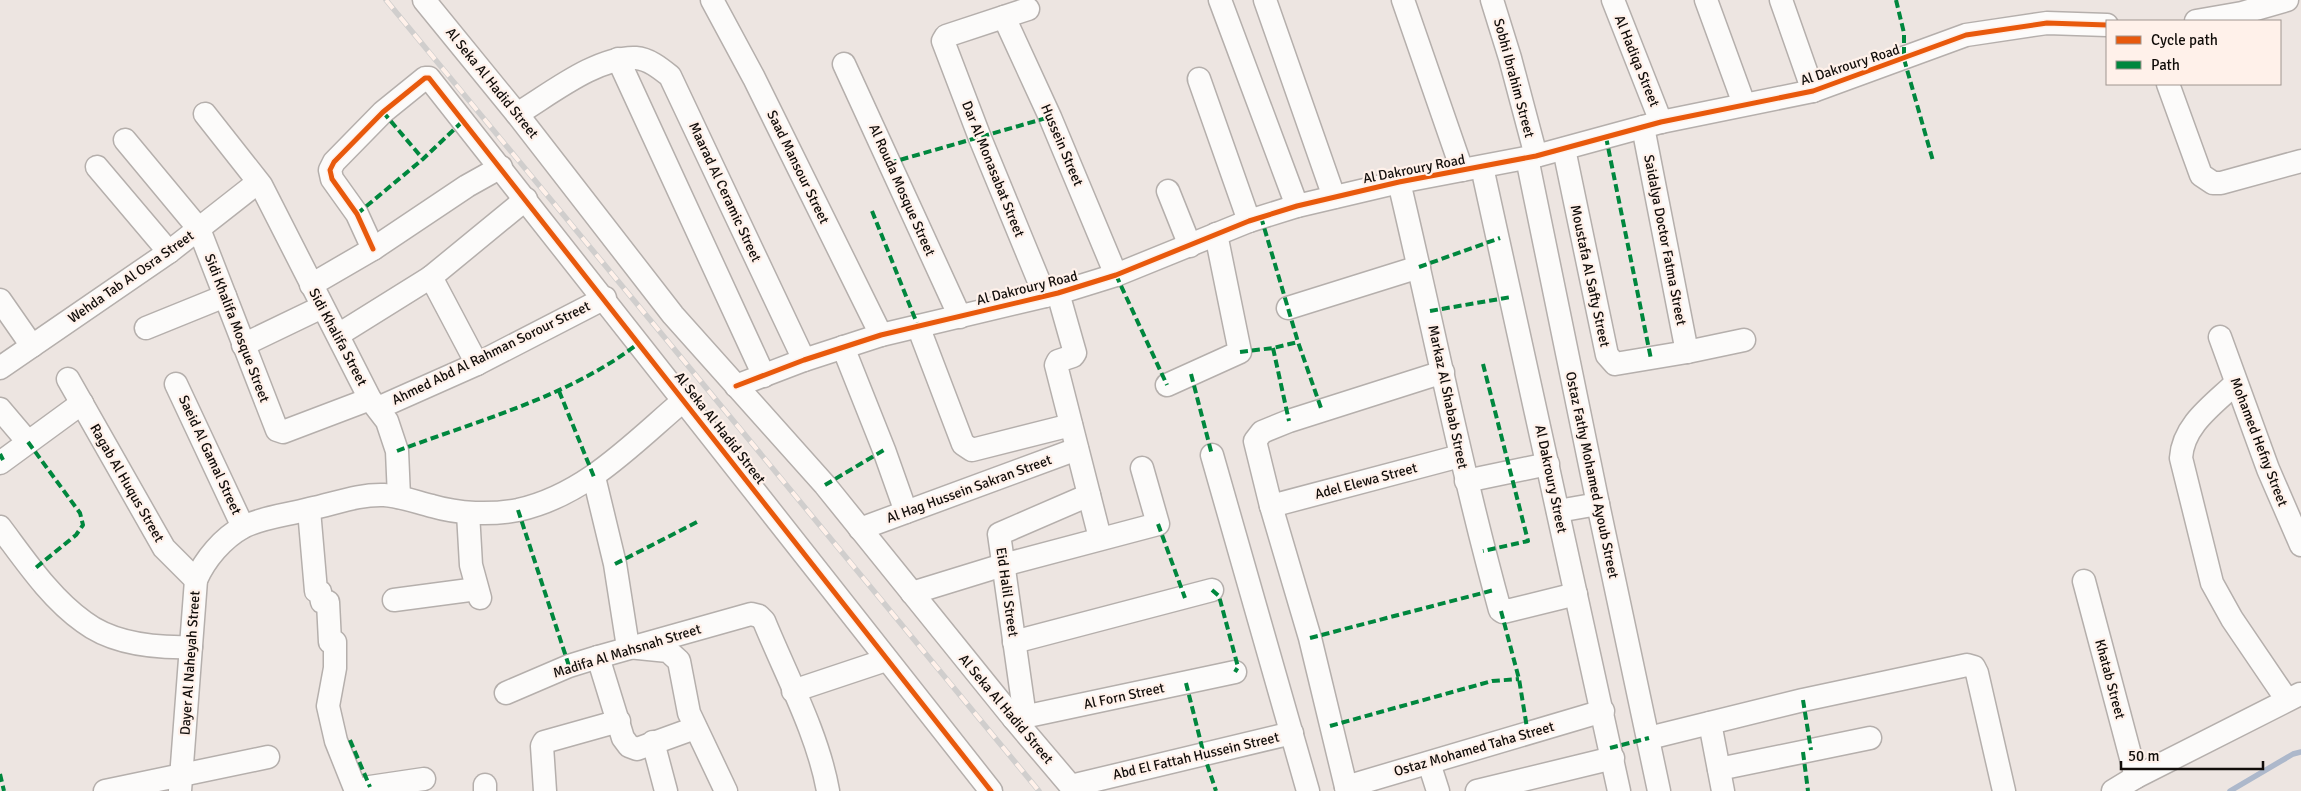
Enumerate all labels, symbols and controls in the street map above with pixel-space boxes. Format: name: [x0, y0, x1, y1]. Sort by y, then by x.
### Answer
street label: Al Hadiqa Street: [1611, 13, 1663, 109]
street label: Sobhi Ibrahim Street: [1490, 17, 1538, 140]
legend: [2106, 20, 2281, 85]
street label: Al Seka Al Hadid Street: [442, 24, 542, 142]
text: Cycle path: [2151, 31, 2218, 49]
street label: Al Dakroury Road: [1798, 41, 1902, 89]
text: Path: [2151, 56, 2180, 74]
street label: Dar Al Monasabat Street: [958, 98, 1028, 240]
street label: Hussein Street: [1037, 101, 1087, 189]
street label: Saad Mansour Street: [763, 107, 833, 227]
street label: Maarad Al Ceramic Street: [685, 119, 765, 265]
street label: Al Rouda Mosque Street: [865, 121, 939, 259]
street label: Al Dakroury Road: [1362, 151, 1466, 187]
street label: Saidalya Doctor Fatma Street: [1640, 153, 1690, 327]
street label: Moustafa Al Safty Street: [1567, 203, 1613, 349]
street label: Wehda Tab Al Osra Street: [65, 227, 197, 327]
street label: Sidi Khalifa Mosque Street: [201, 251, 273, 405]
street label: Al Dakroury Road: [975, 267, 1079, 309]
street label: Sidi Khalifa Street: [305, 285, 371, 389]
street label: Ahmed Abd Al Rahman Sorour Street: [389, 297, 593, 409]
street label: Markaz Al Shabab Street: [1424, 324, 1472, 471]
street label: Al Seka Al Hadid Street: [671, 368, 769, 488]
street label: Ostaz Fathy Mohamed Ayoub Street: [1562, 370, 1622, 580]
street label: Mohamed Hefny Street: [2227, 375, 2291, 509]
street label: Saeid Al Gamal Street: [175, 393, 245, 517]
street label: Ragab Al Huqus Street: [86, 421, 168, 545]
street label: Al Dakroury Street: [1531, 423, 1571, 535]
street label: Al Hag Hussein Sakran Street: [884, 451, 1054, 527]
street label: Adel Elewa Street: [1313, 459, 1419, 503]
street label: Eid Halil Street: [992, 546, 1022, 638]
street label: Dayer Al Naheyah Street: [176, 590, 204, 736]
street label: Madifa Al Mahsnah Street: [551, 620, 703, 682]
street label: Khatab Street: [2091, 637, 2129, 721]
street label: Al Seka Al Hadid Street: [955, 651, 1057, 767]
street label: Al Forn Street: [1082, 679, 1166, 713]
street label: Ostaz Mohamed Taha Street: [1392, 718, 1556, 780]
street label: Abd El Fattah Hussein Street: [1111, 729, 1281, 783]
scale bar: [2121, 738, 2264, 770]
text: 50 m: [2128, 747, 2159, 765]

